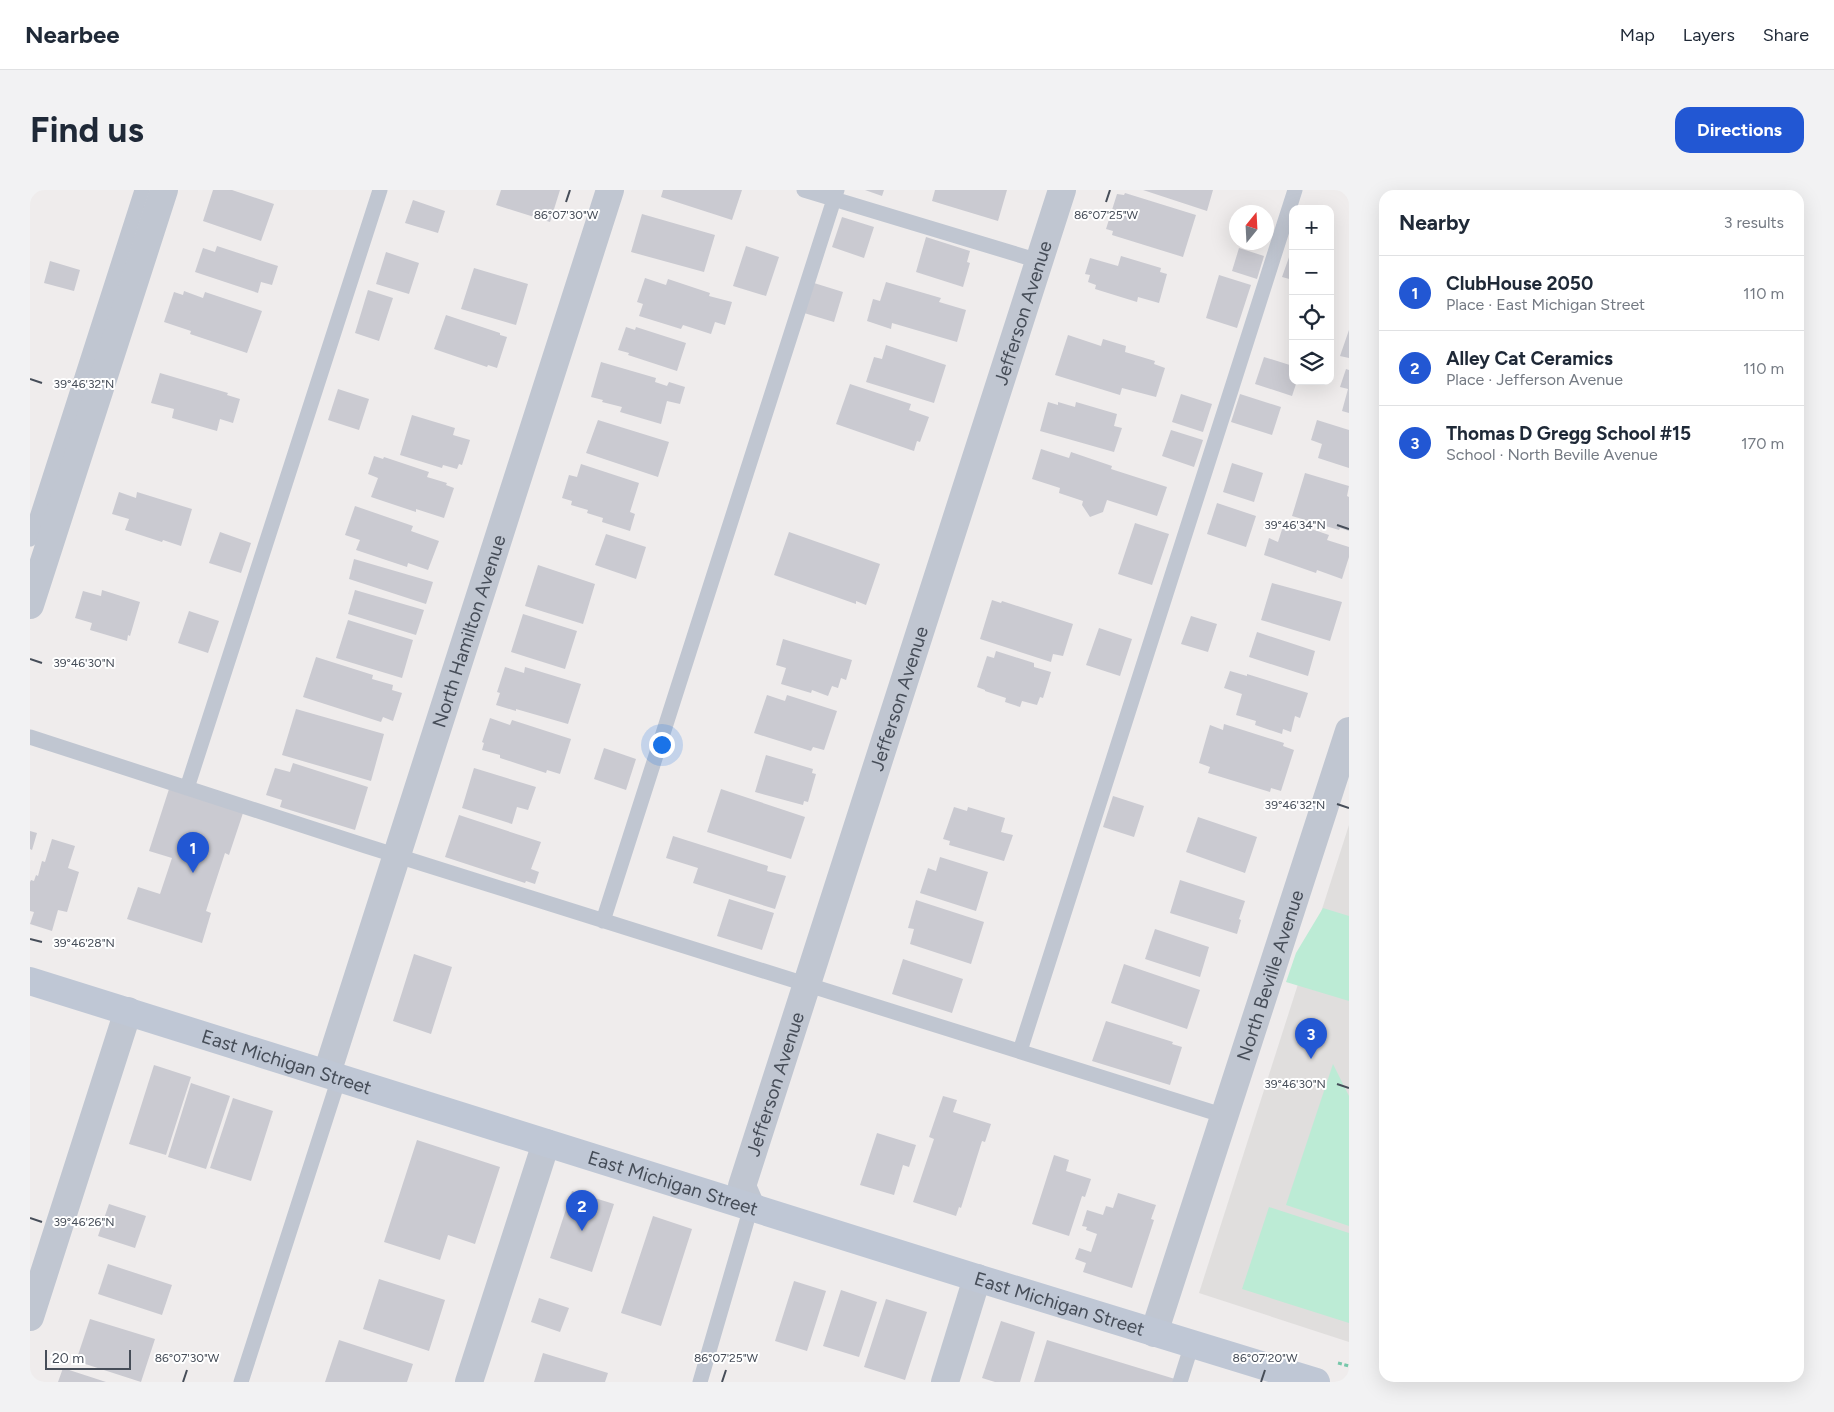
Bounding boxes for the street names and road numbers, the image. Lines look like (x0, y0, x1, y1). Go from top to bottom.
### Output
street label: Jefferson Avenue (989, 238, 1057, 388)
street label: North Hamilton Avenue (427, 532, 511, 731)
street label: Jefferson Avenue (865, 623, 933, 774)
street label: North Beville Avenue (1232, 887, 1309, 1064)
street label: Jefferson Avenue (741, 1009, 809, 1159)
street label: East Michigan Street (199, 1025, 374, 1099)
street label: East Michigan Street (585, 1146, 761, 1221)
street label: East Michigan Street (972, 1267, 1148, 1341)

